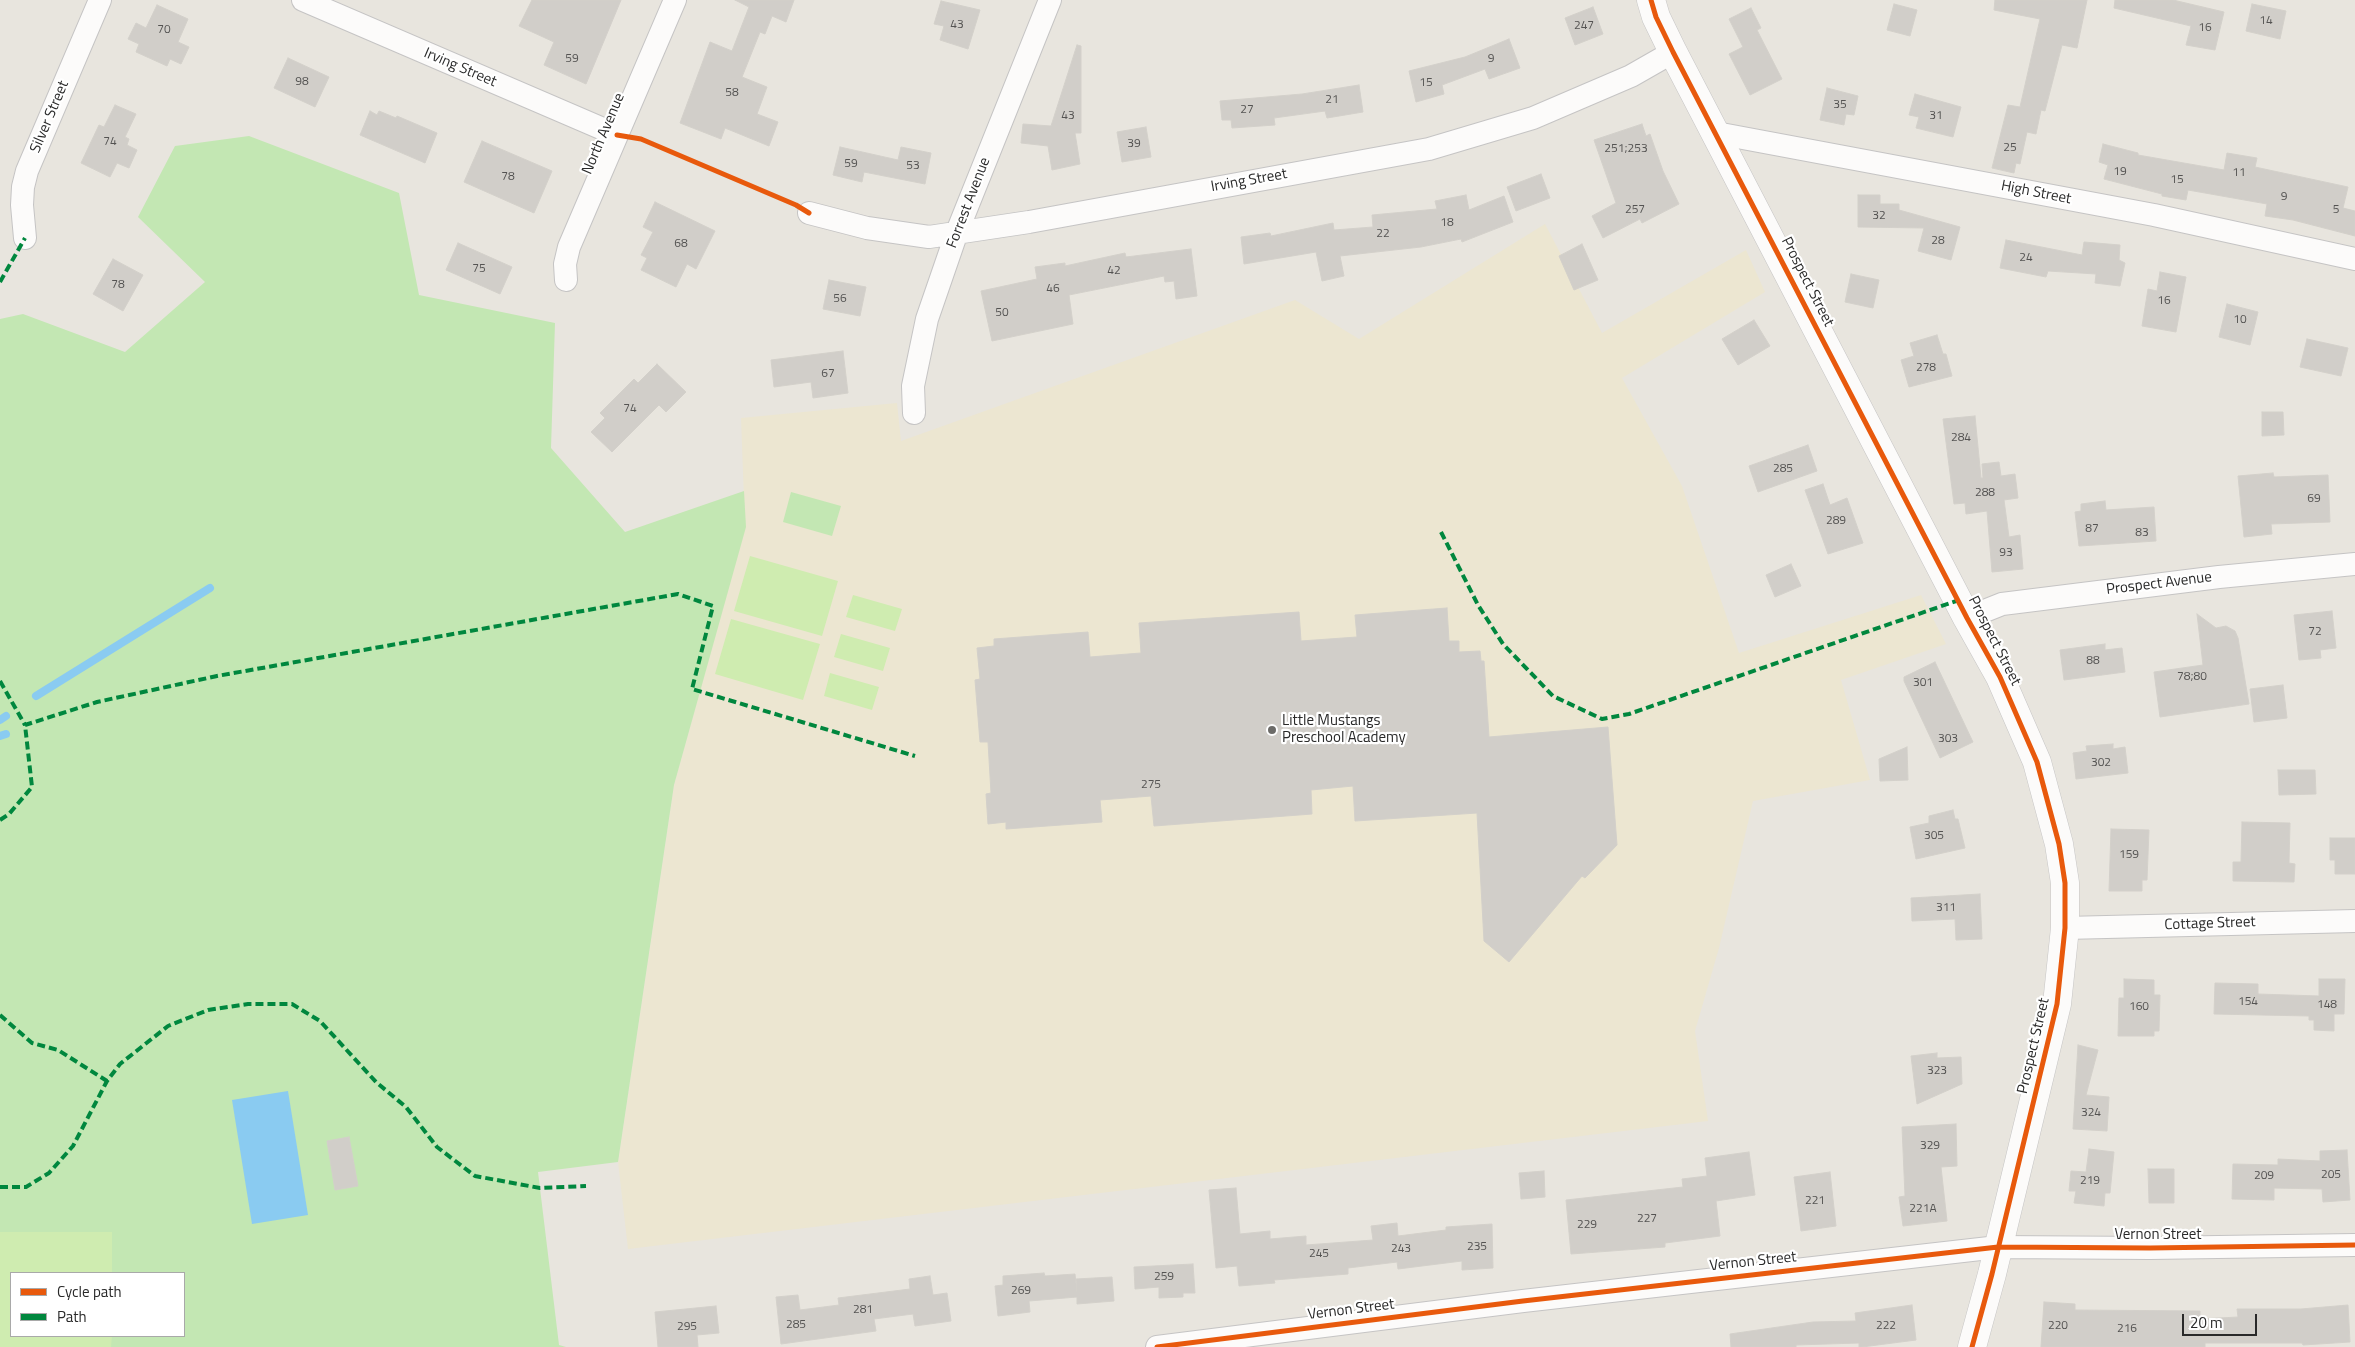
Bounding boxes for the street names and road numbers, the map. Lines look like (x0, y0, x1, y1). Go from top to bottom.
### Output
street label: Irving Street (421, 45, 499, 91)
street label: Silver Street (27, 78, 73, 156)
street label: North Avenue (579, 91, 629, 177)
street label: Forrest Avenue (943, 155, 995, 251)
street label: Irving Street (1209, 165, 1289, 197)
street label: High Street (1999, 177, 2073, 209)
street label: Prospect Street (1777, 234, 1837, 330)
street label: Prospect Avenue (2105, 569, 2213, 599)
street label: Prospect Street (1964, 593, 2024, 689)
street label: Cottage Street (2164, 913, 2256, 935)
street label: Prospect Street (2014, 996, 2054, 1096)
street label: Vernon Street (2114, 1226, 2202, 1244)
street label: Vernon Street (1709, 1249, 1797, 1275)
street label: Vernon Street (1307, 1296, 1395, 1324)

